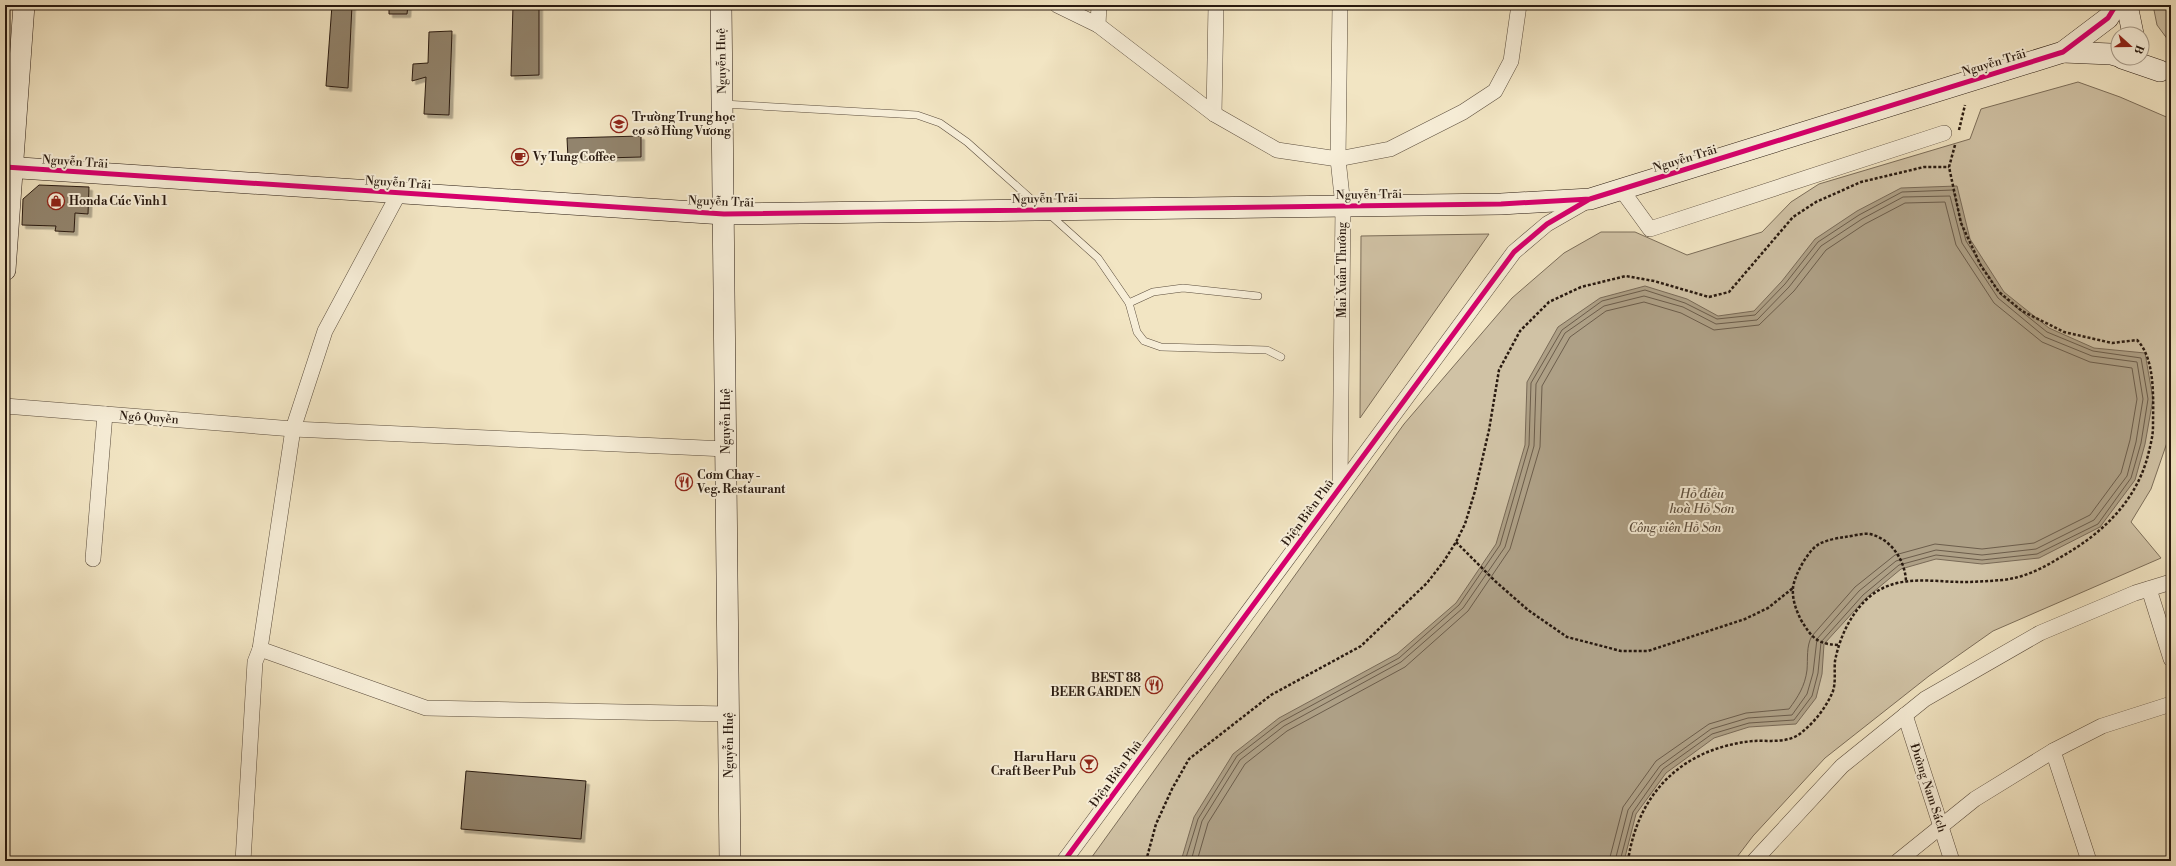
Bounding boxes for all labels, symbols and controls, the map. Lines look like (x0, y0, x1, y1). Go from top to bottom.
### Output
north arrow (2110, 26, 2150, 66)
street label: Nguyễn Huệ (714, 28, 730, 94)
text: B (2130, 43, 2146, 56)
street label: Nguyễn Trãi (1960, 46, 2028, 80)
place label: Trường Trung học cơ sở Hùng Vương (632, 110, 736, 139)
school or university icon: Trường Trung học cơ sở Hùng Vương (609, 114, 629, 134)
street label: Nguyễn Trãi (1651, 142, 1719, 176)
cafe icon: Vy Tung Coffee (510, 147, 530, 167)
place label: Vy Tung Coffee (532, 150, 616, 165)
street label: Nguyễn Trãi (41, 152, 109, 172)
street label: Nguyễn Trãi (364, 173, 432, 193)
street label: Nguyễn Trãi (1336, 187, 1402, 203)
shop icon: Honda Cúc Vinh 1 (46, 191, 66, 211)
street label: Nguyễn Trãi (1012, 191, 1078, 207)
street label: Nguyễn Trãi (688, 193, 754, 211)
place label: Honda Cúc Vinh 1 (69, 194, 167, 209)
street label: Mai Xuân Thưởng (1335, 221, 1350, 318)
street label: Nguyễn Huệ (719, 388, 734, 454)
street label: Ngô Quyền (119, 408, 179, 428)
place label: Cơm Chay - Veg. Restaurant (696, 468, 786, 497)
restaurant icon: Cơm Chay - Veg. Restaurant (674, 472, 694, 492)
street label: Điện Biên Phủ (1279, 476, 1337, 549)
water label: Hồ điều hoà Hồ Sơn (1669, 486, 1735, 517)
park label: Công viên Hồ Sơn (1629, 521, 1722, 536)
place label: BEST 88 BEER GARDEN (1051, 671, 1141, 700)
restaurant icon: BEST 88 BEER GARDEN (1144, 675, 1164, 695)
street label: Nguyễn Huệ (722, 712, 737, 778)
street label: Điện Biên Phủ (1087, 737, 1145, 810)
street label: Đường Nam Sách (1907, 742, 1949, 834)
place label: Haru Haru Craft Beer Pub (991, 750, 1077, 779)
bar icon: Haru Haru Craft Beer Pub (1079, 754, 1099, 774)

